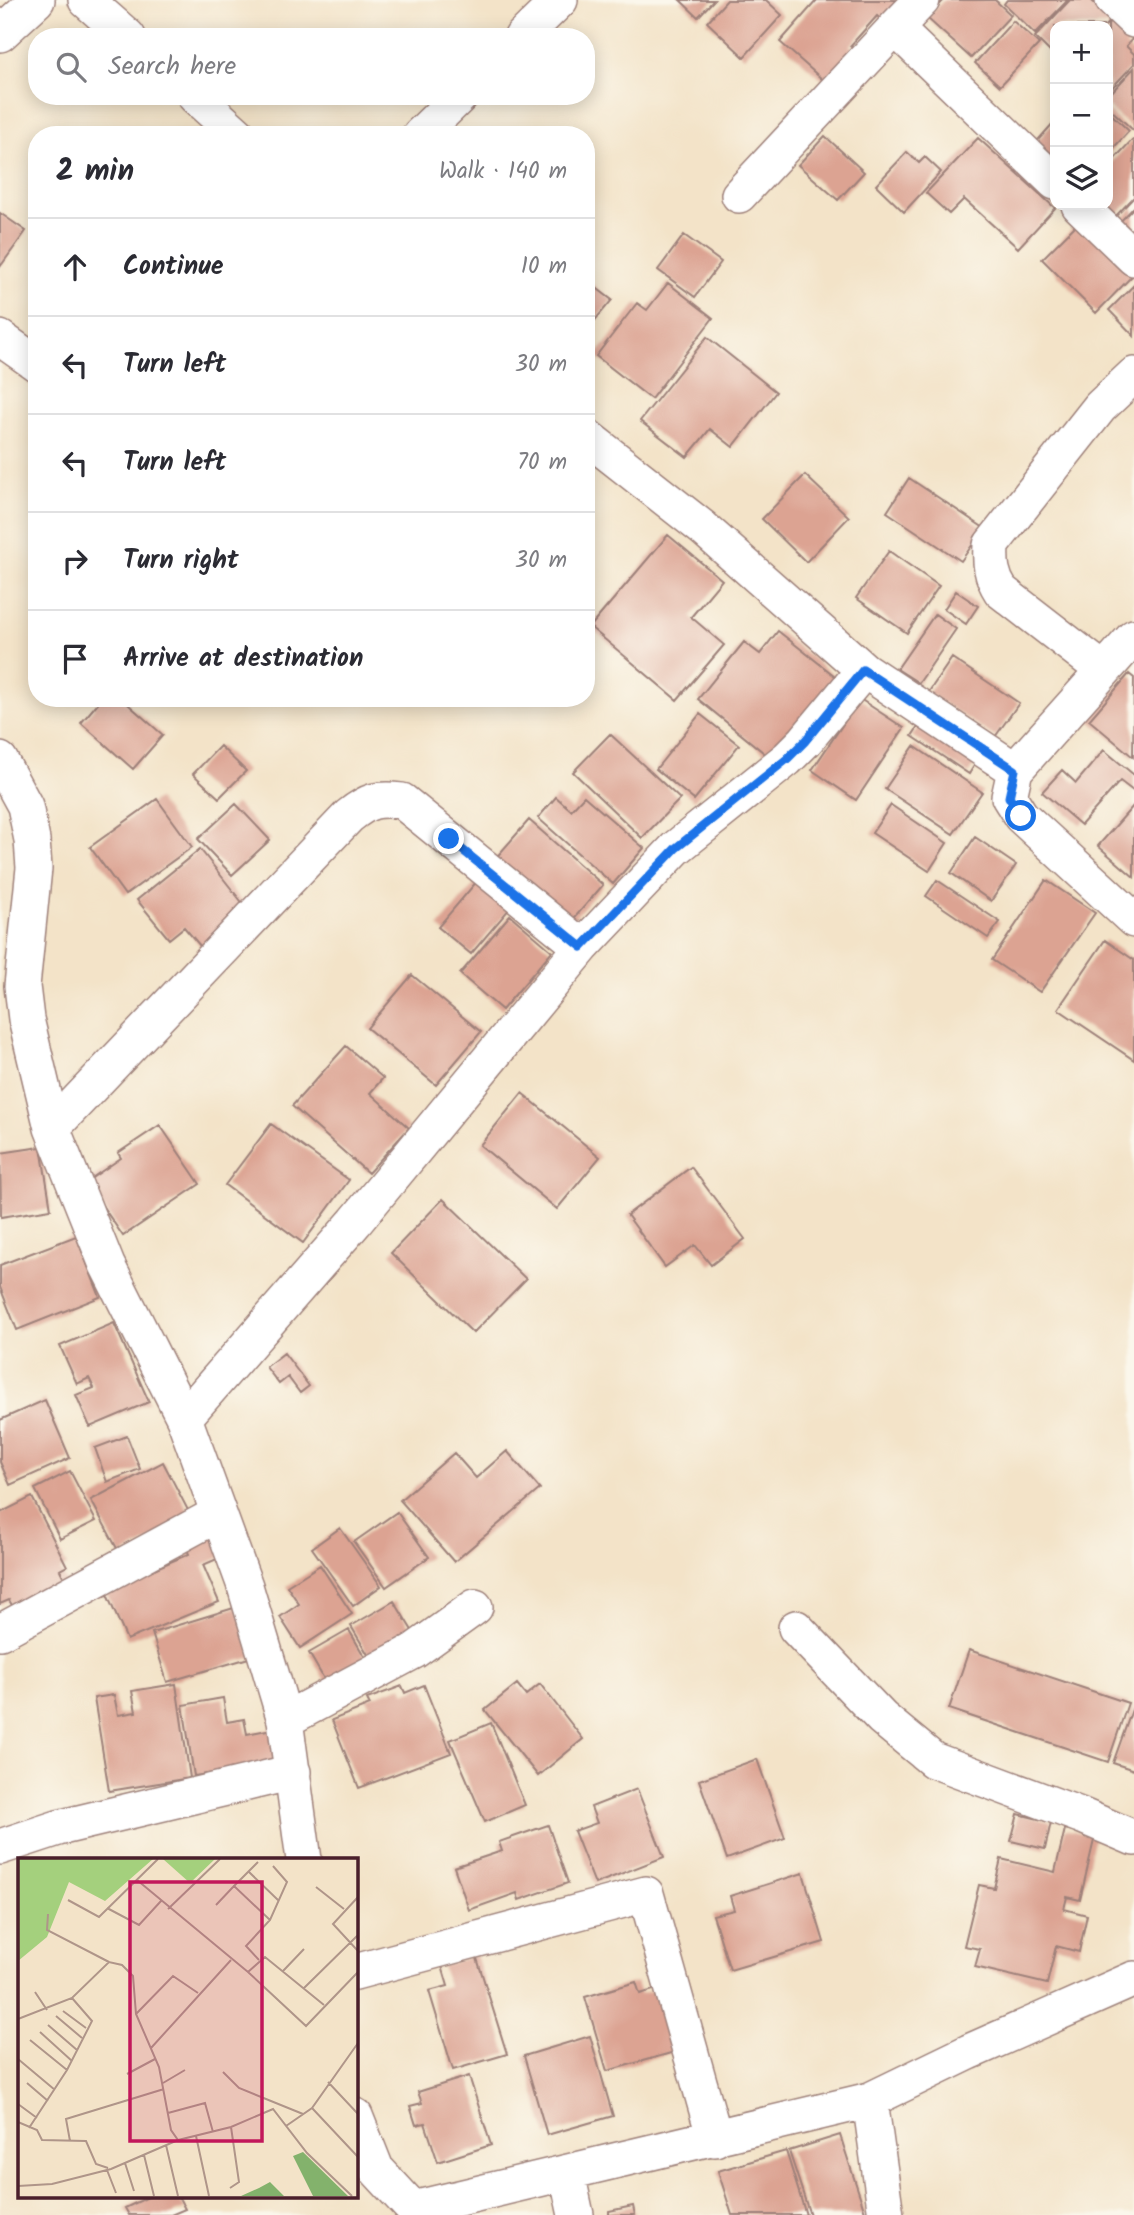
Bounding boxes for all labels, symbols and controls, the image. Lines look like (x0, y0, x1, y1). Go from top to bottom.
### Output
map controls (1050, 21, 1113, 210)
button: + (1050, 21, 1113, 84)
search box (28, 28, 595, 105)
text: Search here (108, 46, 236, 88)
icon: search (52, 48, 90, 86)
button: − (1050, 84, 1113, 147)
button: layers (1050, 147, 1113, 210)
text: 2 min (56, 148, 134, 196)
text: Walk · 140 m (439, 154, 567, 190)
text: Continue (123, 246, 224, 288)
icon: ahead (56, 248, 94, 286)
text: 10 m (521, 249, 567, 285)
text: Turn left (123, 344, 226, 386)
icon: left (56, 346, 94, 384)
text: 30 m (515, 347, 567, 383)
text: Turn left (123, 442, 226, 484)
icon: left (56, 444, 94, 482)
text: 70 m (517, 445, 567, 481)
text: Turn right (123, 540, 239, 582)
icon: right (56, 542, 94, 580)
text: 30 m (515, 543, 567, 579)
text: Arrive at destination (123, 638, 363, 680)
icon: arrive (56, 640, 94, 678)
route start (1005, 800, 1036, 831)
route end (433, 823, 464, 854)
inset map (18, 1858, 357, 2198)

